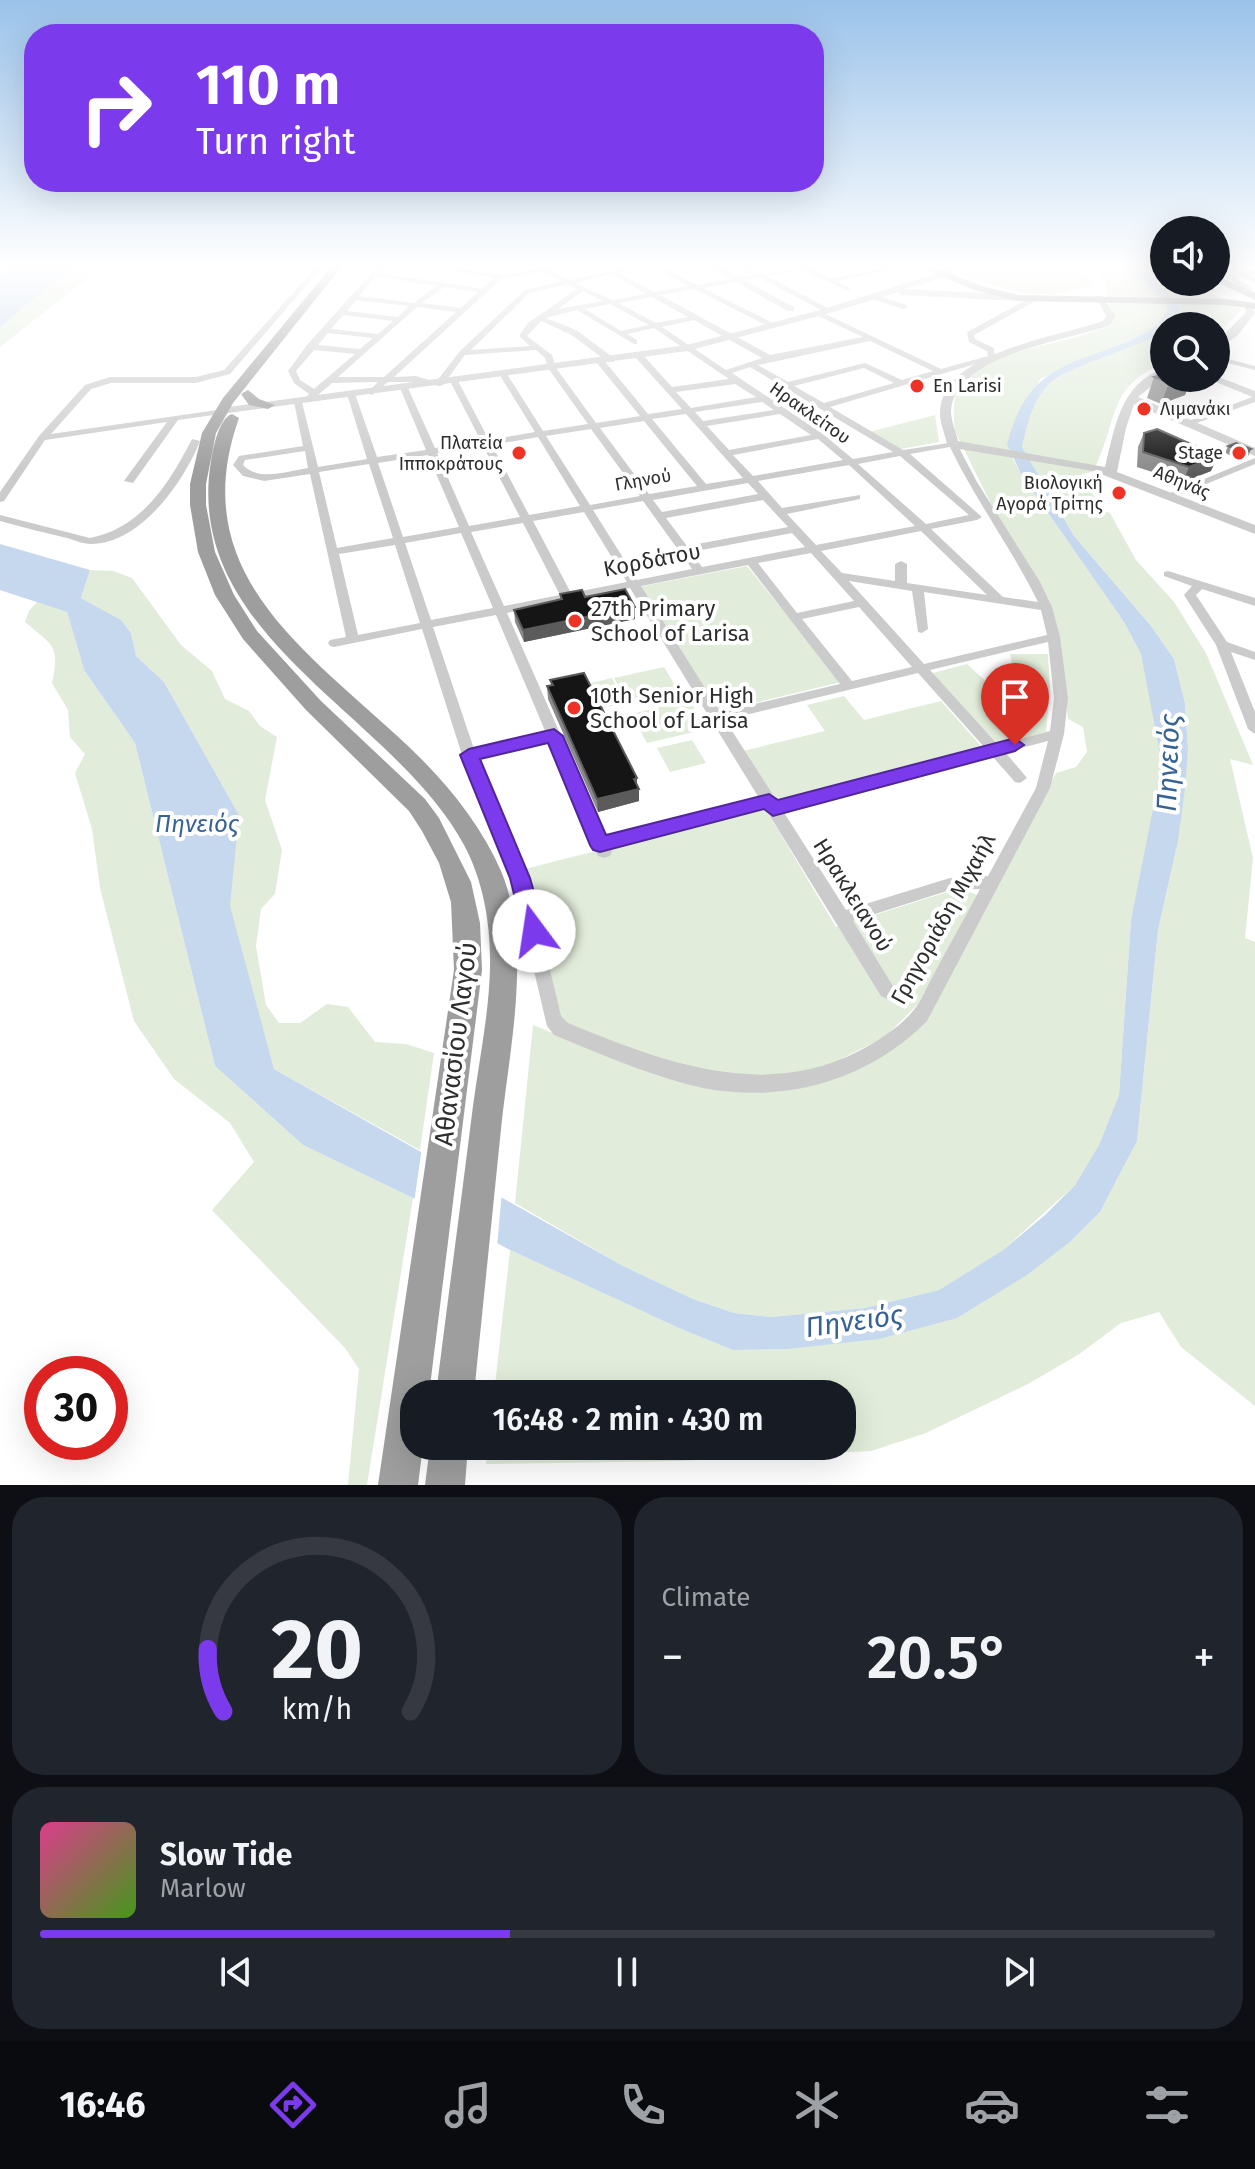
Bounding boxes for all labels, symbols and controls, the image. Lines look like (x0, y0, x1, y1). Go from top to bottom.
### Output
text: 110 m (196, 52, 340, 119)
icon: right (64, 56, 168, 160)
text: Turn right (196, 120, 356, 164)
map controls (1150, 216, 1230, 392)
button: sound (1150, 216, 1230, 296)
button: search (1150, 312, 1230, 392)
place label: En Larisi (933, 375, 1002, 397)
street label: Ηρακλείτου (765, 377, 855, 449)
marker: En Larisi (908, 377, 926, 395)
place label: Λιμανάκι (1160, 398, 1231, 420)
marker: Λιμανάκι (1135, 400, 1153, 418)
place label: Πλατεία Ιπποκράτους (399, 432, 504, 475)
place label: Stage (1178, 442, 1223, 464)
marker: Πλατεία Ιπποκράτους (510, 444, 528, 462)
marker: Stage (1230, 444, 1248, 462)
street label: Αθηνάς (1151, 461, 1214, 503)
street label: Γληνού (613, 464, 673, 496)
place label: Βιολογική Αγορά Τρίτης (996, 472, 1104, 515)
marker: Βιολογική Αγορά Τρίτης (1110, 484, 1128, 502)
street label: Κορδάτου (601, 537, 703, 583)
place label: 27th Primary School of Larisa (591, 595, 750, 647)
marker: 27th Primary School of Larisa (566, 612, 584, 630)
pin (981, 663, 1049, 745)
icon: arrive (993, 675, 1037, 719)
place label: 10th Senior High School of Larisa (590, 682, 754, 734)
marker: 10th Senior High School of Larisa (565, 699, 583, 717)
water label: Πηνειός (1150, 712, 1186, 813)
water label: Πηνειός (155, 810, 240, 838)
street label: Γρηγοριάδη Μιχαήλ (885, 828, 1002, 1009)
street label: Ηρακλειανού (808, 833, 898, 957)
position arrow (492, 889, 576, 973)
street label: Αθανασίου Λαγού (428, 940, 484, 1148)
water label: Πηνειός (803, 1298, 906, 1344)
speed limit sign: 30 (24, 1356, 128, 1460)
text: 16:48 · 2 min · 430 m (493, 1402, 763, 1438)
text: Climate (662, 1582, 750, 1613)
text: 20 (271, 1600, 363, 1700)
text: 20.5° (867, 1622, 1010, 1694)
text: − (662, 1631, 684, 1684)
text: + (1193, 1631, 1215, 1684)
text: km/h (281, 1692, 352, 1727)
text: Slow Tide (160, 1837, 292, 1873)
text: Marlow (160, 1873, 246, 1904)
icon: previous (214, 1950, 258, 1994)
icon: pause (605, 1950, 649, 1994)
icon: next (997, 1950, 1041, 1994)
icon: directions (265, 2077, 321, 2133)
icon: music (440, 2077, 496, 2133)
icon: phone (615, 2077, 671, 2133)
icon: climate (789, 2077, 845, 2133)
icon: car (964, 2077, 1020, 2133)
icon: filters (1139, 2077, 1195, 2133)
text: 16:46 (59, 2083, 146, 2127)

